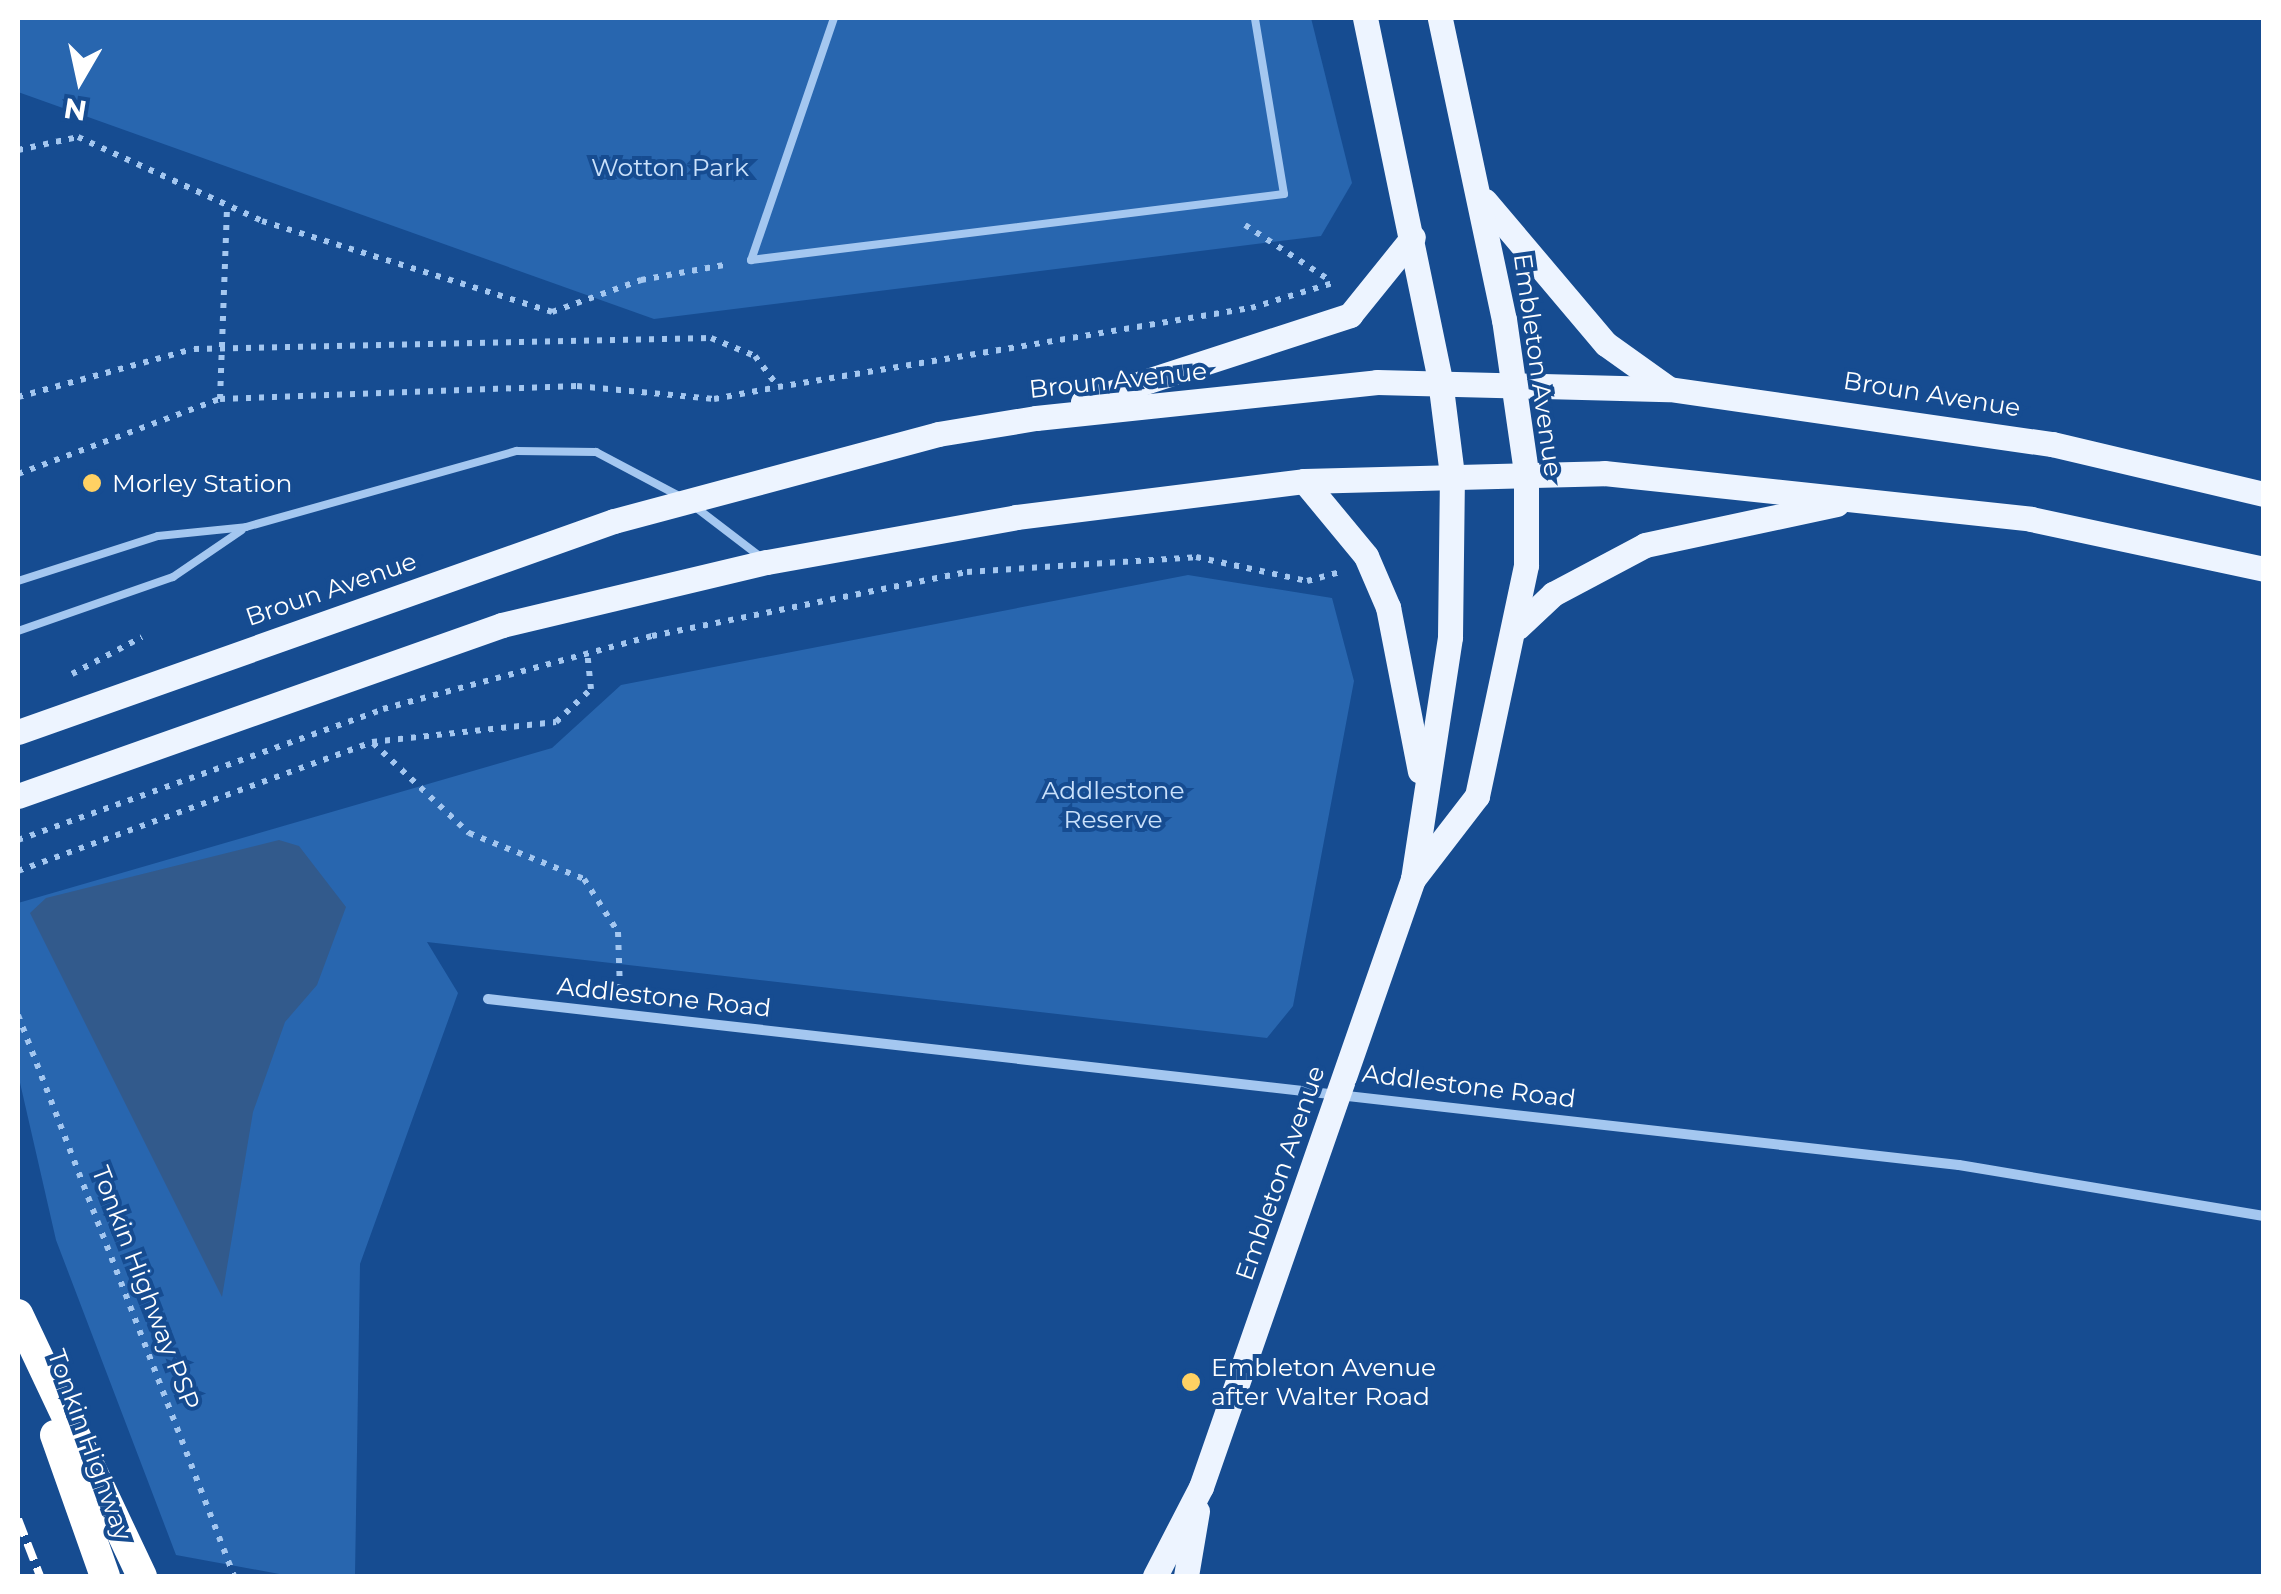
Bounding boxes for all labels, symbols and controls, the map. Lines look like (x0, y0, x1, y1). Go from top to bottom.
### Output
north arrow (30, 30, 130, 130)
text: N (61, 91, 89, 128)
park label: Wotton Park (591, 152, 749, 182)
street label: Embleton Avenue (1507, 251, 1569, 479)
street label: Broun Avenue (1028, 356, 1208, 404)
street label: Broun Avenue (1841, 365, 2023, 423)
place label: Morley Station (112, 468, 292, 498)
marker: Morley Station (81, 472, 103, 494)
street label: Broun Avenue (242, 546, 420, 632)
park label: Addlestone Reserve (1041, 776, 1185, 835)
street label: Addlestone Road (556, 971, 772, 1023)
street label: Addlestone Road (1360, 1058, 1578, 1114)
street label: Embleton Avenue (1229, 1062, 1331, 1284)
street label: Tonkin Highway PSP (86, 1162, 206, 1414)
street label: Tonkin Highway (42, 1346, 138, 1544)
place label: Embleton Avenue after Walter Road (1211, 1353, 1436, 1412)
marker: Embleton Avenue after Walter Road (1180, 1371, 1202, 1393)

